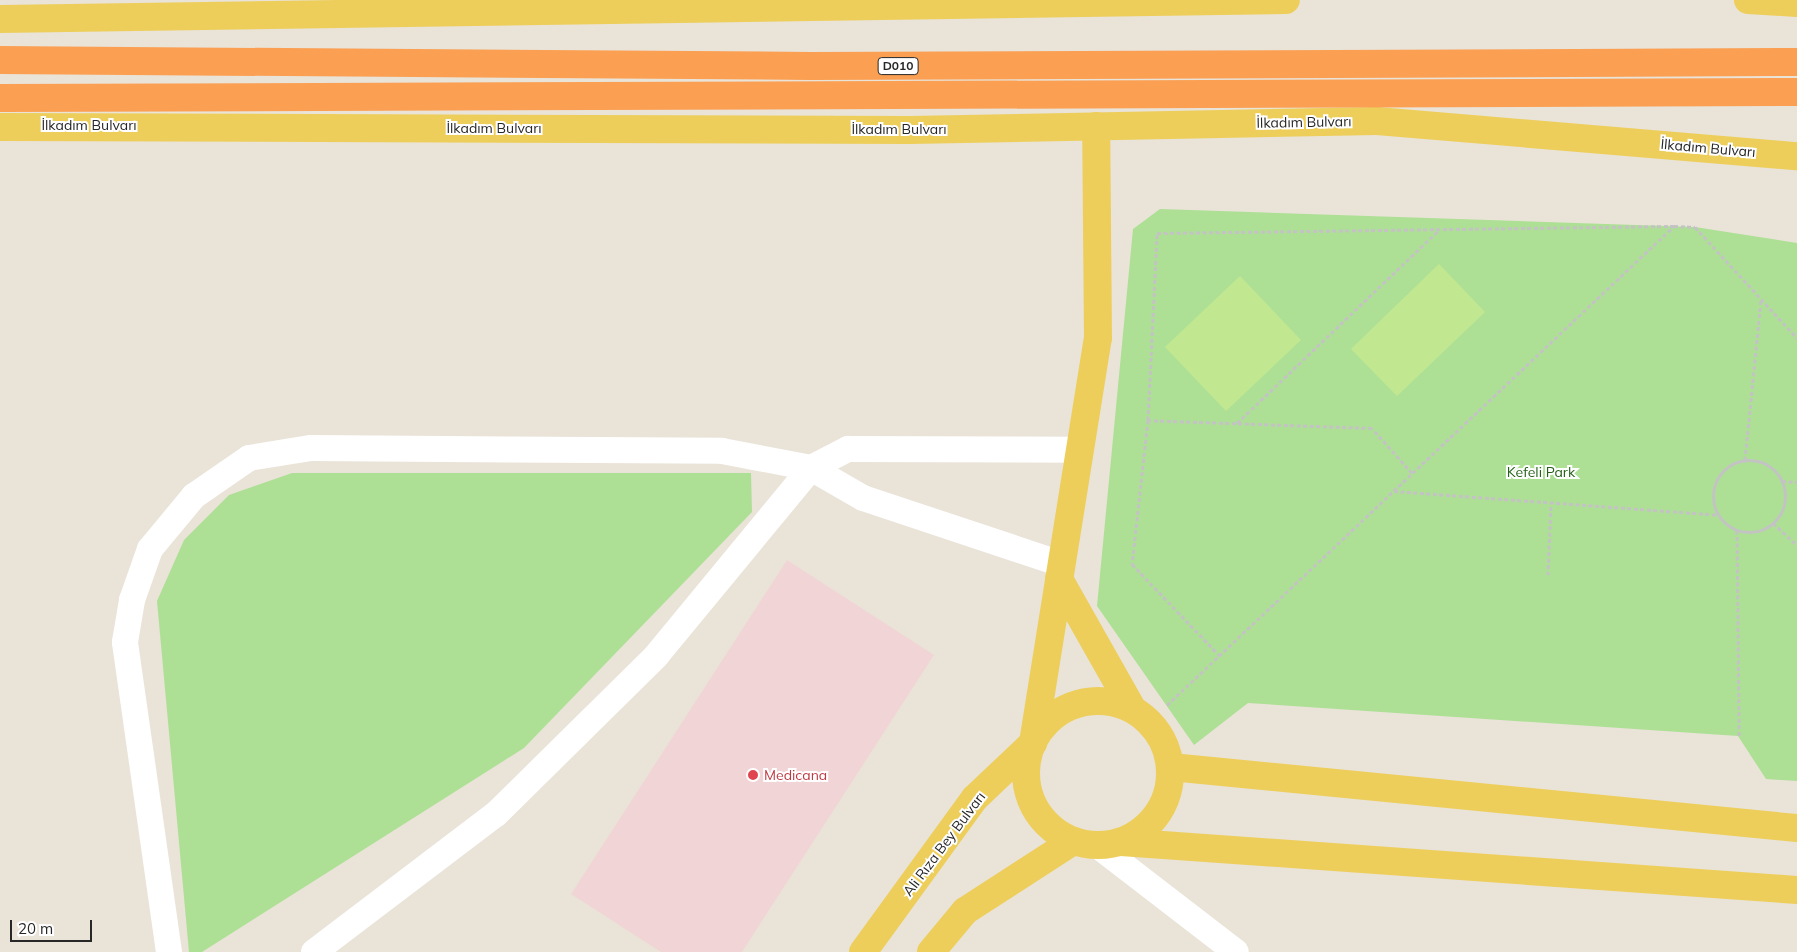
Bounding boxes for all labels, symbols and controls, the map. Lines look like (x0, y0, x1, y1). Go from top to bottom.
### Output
road number: D010 (877, 56, 919, 76)
street label: İlkadım Bulvarı (1256, 113, 1352, 131)
street label: İlkadım Bulvarı (41, 117, 137, 133)
street label: İlkadım Bulvarı (446, 120, 542, 136)
street label: İlkadım Bulvarı (851, 121, 947, 137)
street label: İlkadım Bulvarı (1660, 135, 1756, 161)
park label: Kefeli Park (1507, 464, 1575, 480)
place label: Medicana (764, 767, 827, 783)
marker: Medicana (746, 768, 760, 782)
street label: Ali Rıza Bey Bulvarı (899, 789, 989, 899)
scale bar (12, 910, 95, 942)
text: 20 m (18, 919, 53, 938)

